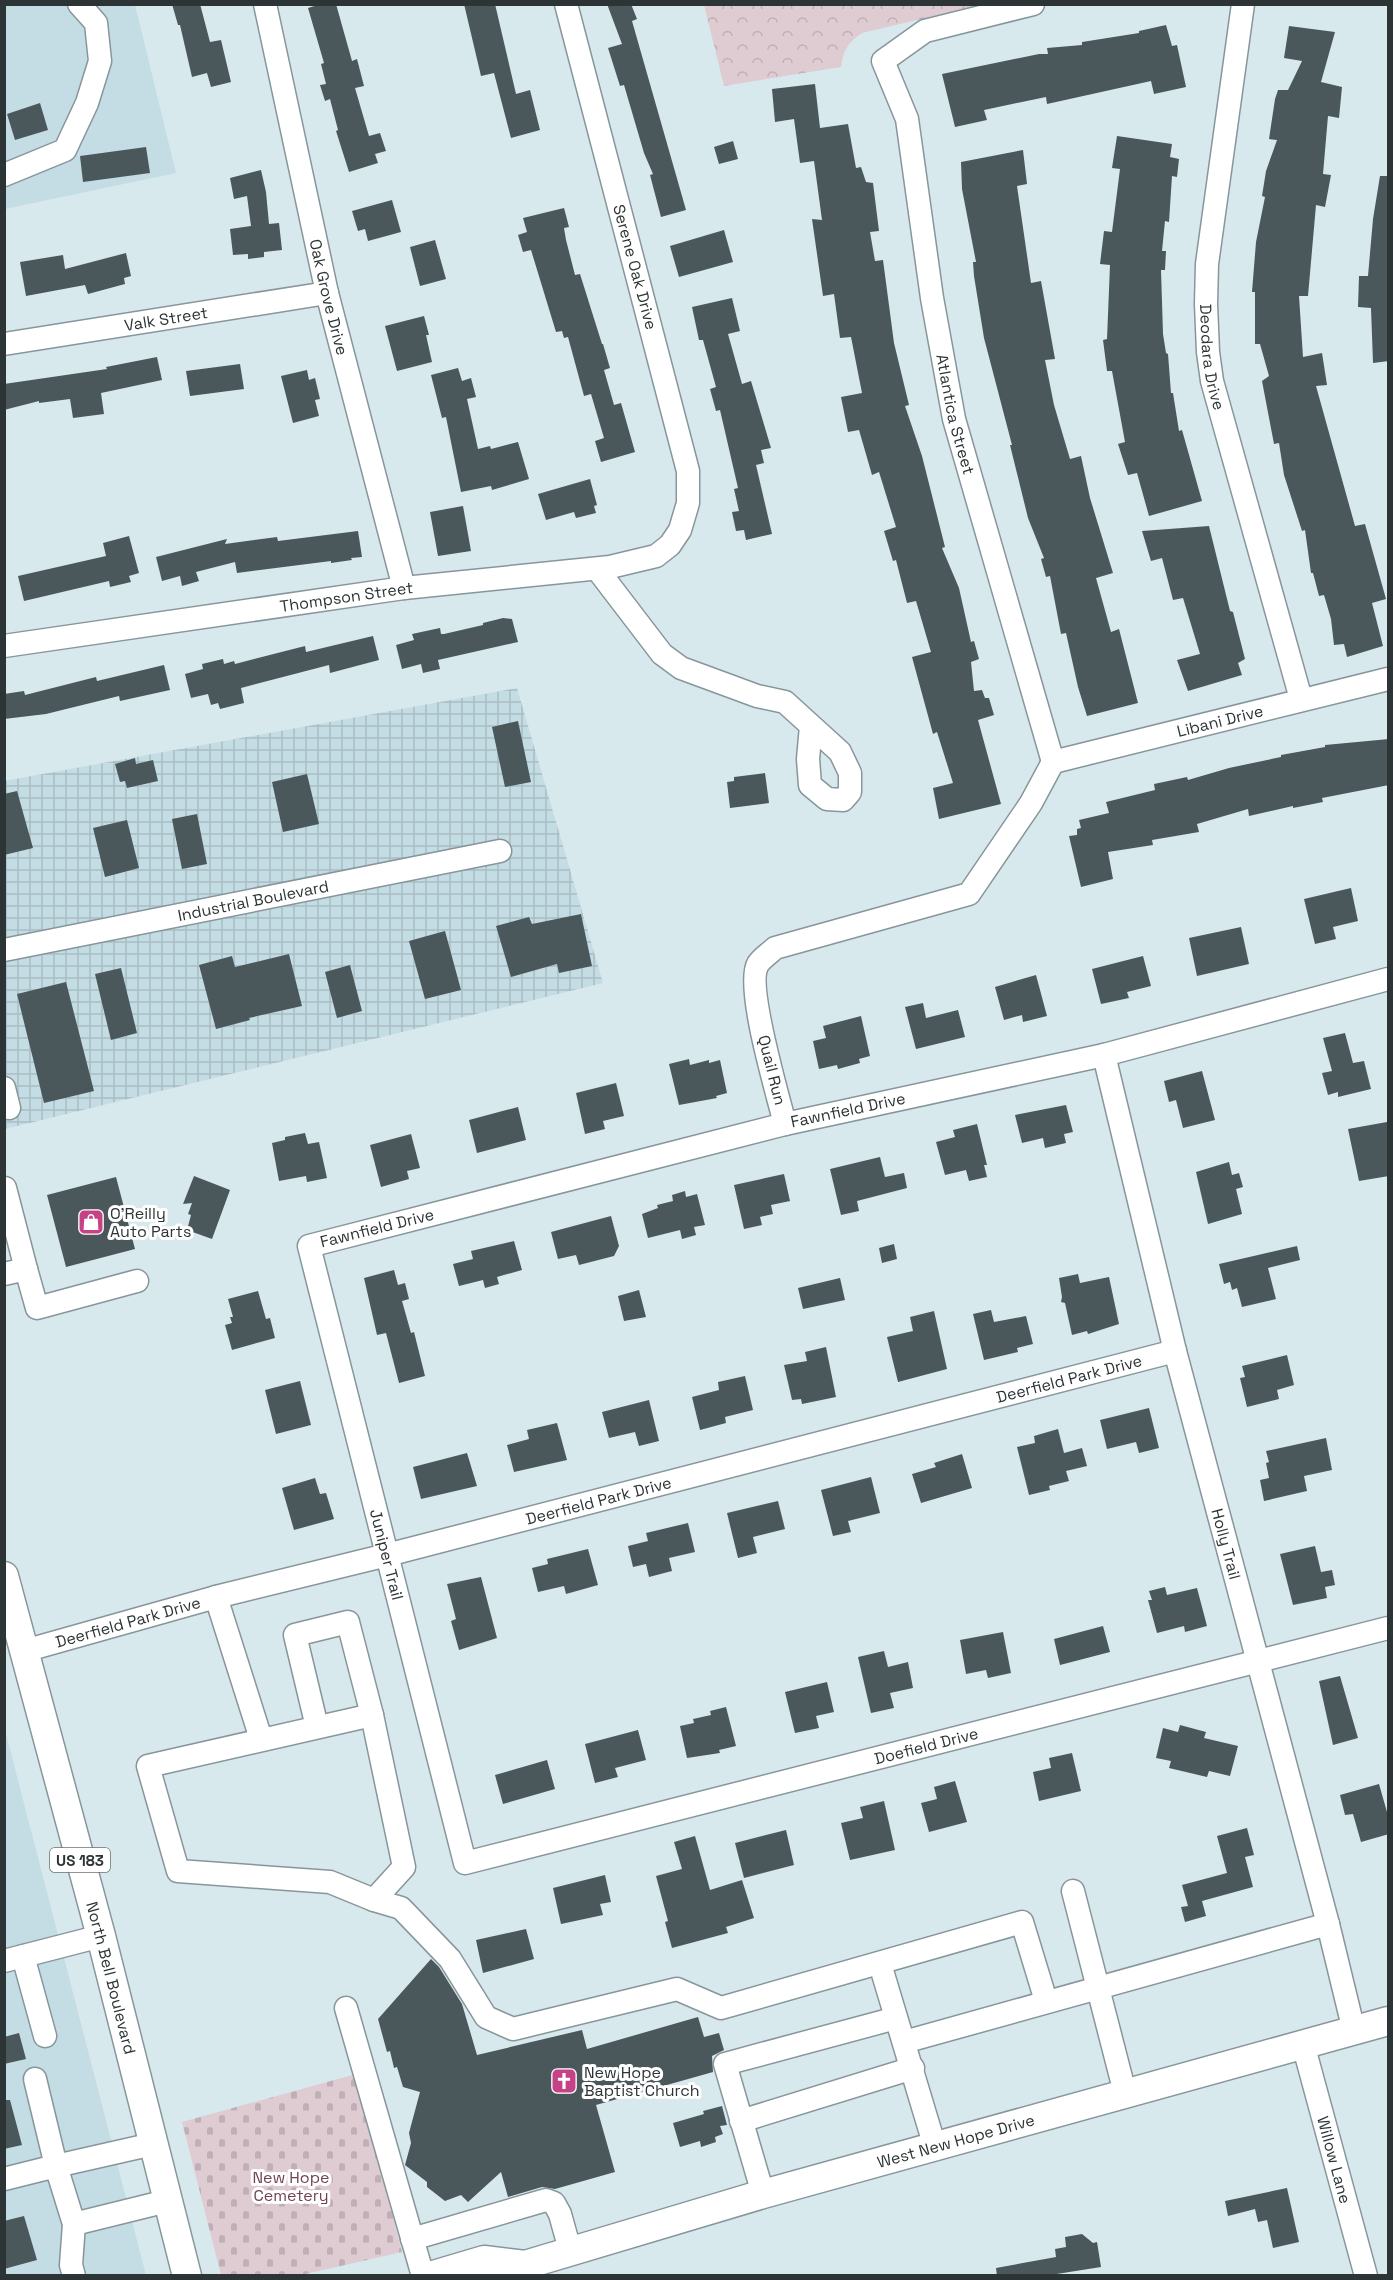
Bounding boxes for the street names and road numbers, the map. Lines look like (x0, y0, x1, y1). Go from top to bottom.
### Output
street label: Serene Oak Drive (608, 202, 662, 332)
street label: Oak Grove Drive (305, 237, 353, 357)
street label: Valk Street (123, 301, 209, 335)
street label: Deodara Drive (1196, 304, 1230, 412)
street label: Atlantica Street (932, 352, 980, 477)
street label: Thompson Street (278, 577, 414, 616)
street label: Libani Drive (1175, 700, 1265, 741)
street label: Industrial Boulevard (176, 875, 330, 926)
street label: Quail Run (753, 1033, 791, 1107)
street label: Fawnfield Drive (789, 1088, 907, 1132)
street label: Fawnfield Drive (318, 1204, 436, 1252)
street label: Deerfield Park Drive (994, 1349, 1144, 1407)
street label: Deerfield Park Drive (523, 1471, 674, 1529)
street label: Holly Trail (1207, 1506, 1246, 1582)
street label: Juniper Trail (365, 1507, 409, 1602)
street label: Deerfield Park Drive (53, 1591, 203, 1652)
street label: Doefield Drive (872, 1722, 980, 1769)
road number: US 183 (50, 1848, 110, 1872)
street label: North Bell Boulevard (82, 1899, 141, 2056)
street label: West New Hope Drive (875, 2109, 1037, 2172)
street label: Willow Lane (1313, 2114, 1356, 2206)

